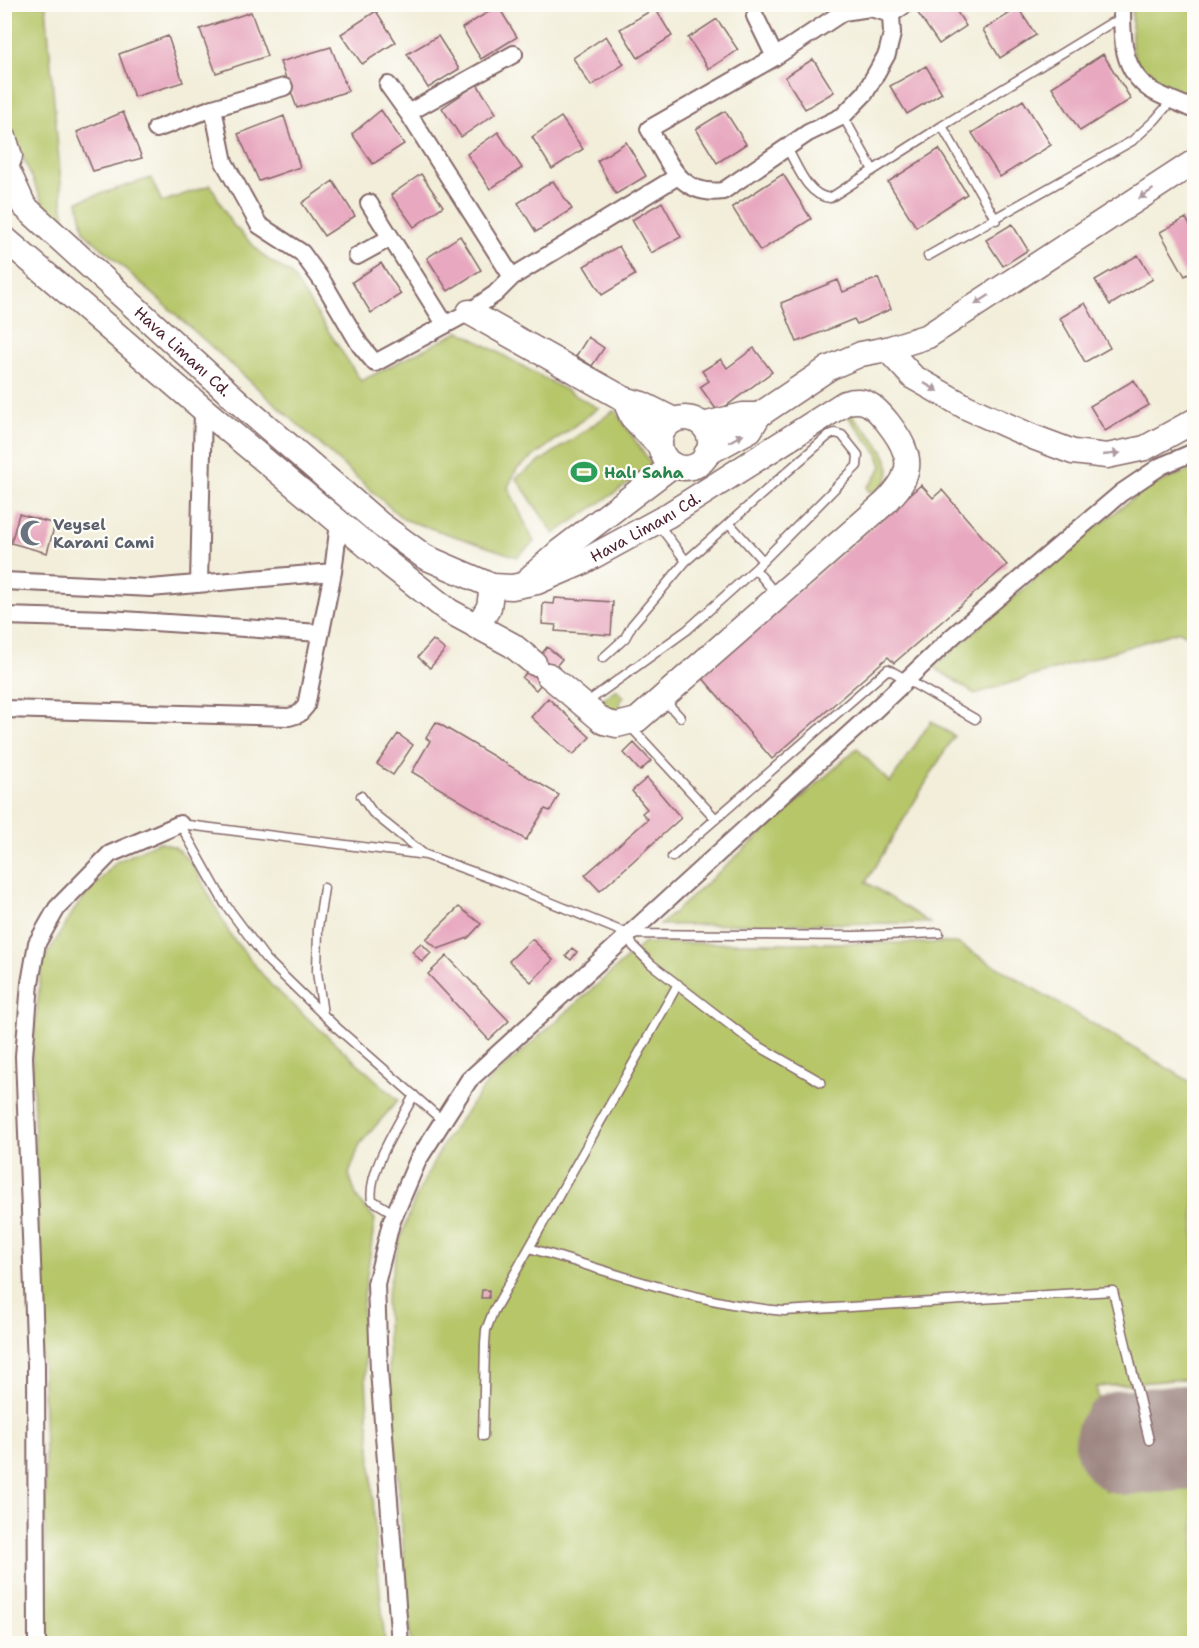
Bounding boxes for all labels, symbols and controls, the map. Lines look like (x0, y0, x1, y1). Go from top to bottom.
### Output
one-way arrow (1138, 189, 1154, 200)
one-way arrow (974, 295, 991, 306)
street label: Hava Limanı Cd. (130, 302, 236, 401)
one-way arrow (923, 382, 940, 392)
one-way arrow (728, 433, 745, 443)
one-way arrow (1102, 449, 1121, 459)
sports icon: Halı Saha (569, 457, 599, 487)
place label: Halı Saha (604, 462, 684, 483)
street label: Hava Limanı Cd. (586, 487, 704, 567)
place label: Veysel Karani Cami (53, 514, 154, 553)
mosque icon: Veysel Karani Cami (18, 518, 48, 548)

